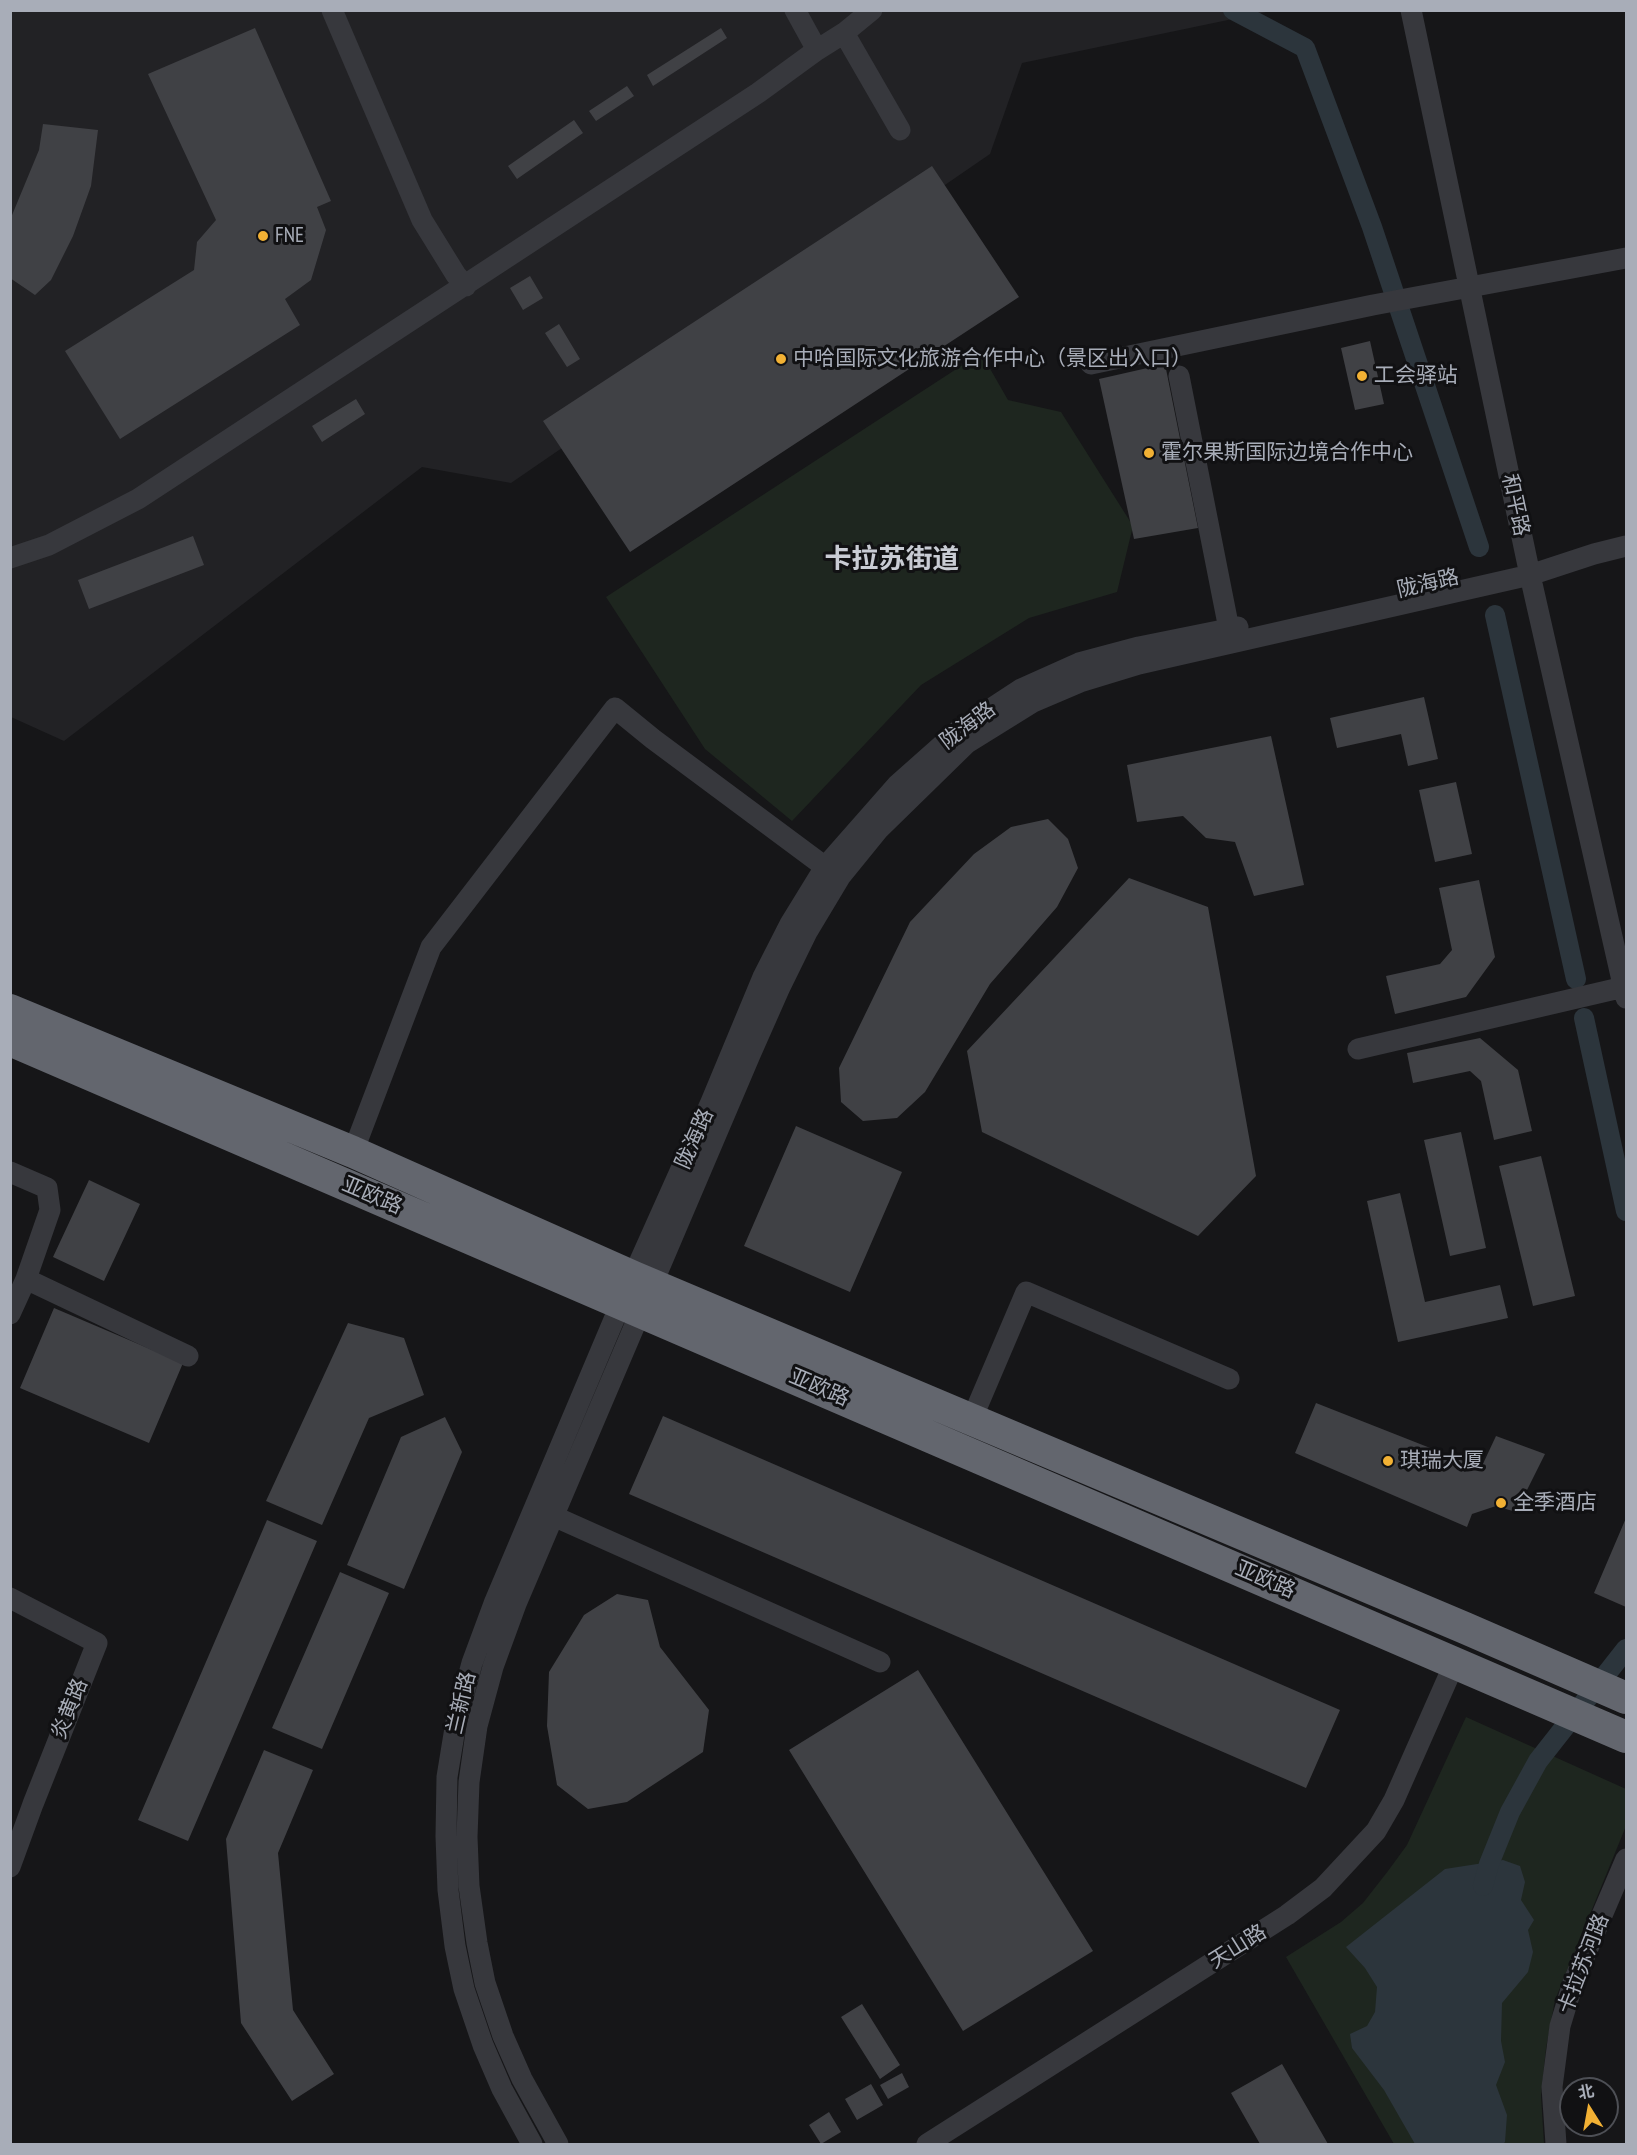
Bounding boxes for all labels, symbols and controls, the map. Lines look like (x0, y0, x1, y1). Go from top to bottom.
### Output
place label: FNE (275, 223, 304, 249)
marker: FNE (256, 229, 270, 243)
place label: 中哈国际文化旅游合作中心（景区出入口） (793, 346, 1192, 372)
marker: 中哈国际文化旅游合作中心（景区出入口） (774, 352, 788, 366)
place label: 工会驿站 (1374, 363, 1458, 389)
marker: 工会驿站 (1355, 369, 1369, 383)
place label: 霍尔果斯国际边境合作中心 (1161, 440, 1413, 466)
marker: 霍尔果斯国际边境合作中心 (1142, 446, 1156, 460)
street label: 和平路 (1496, 472, 1534, 538)
district label: 卡拉苏街道 (825, 544, 959, 576)
street label: 陇海路 (1394, 565, 1462, 603)
street label: 陇海路 (935, 697, 1001, 755)
street label: 陇海路 (671, 1105, 719, 1173)
street label: 亚欧路 (338, 1172, 406, 1220)
street label: 亚欧路 (785, 1364, 853, 1412)
place label: 琪瑞大厦 (1400, 1448, 1484, 1474)
marker: 琪瑞大厦 (1381, 1454, 1395, 1468)
place label: 全季酒店 (1513, 1490, 1597, 1516)
marker: 全季酒店 (1494, 1496, 1508, 1510)
street label: 亚欧路 (1231, 1556, 1299, 1604)
street label: 兰新路 (443, 1669, 481, 1737)
street label: 炎黄路 (47, 1675, 93, 1743)
street label: 卡拉苏河路 (1553, 1910, 1615, 2018)
street label: 天山路 (1205, 1920, 1271, 1974)
north arrow (1559, 2077, 1619, 2137)
text: 北 (1576, 2080, 1596, 2103)

